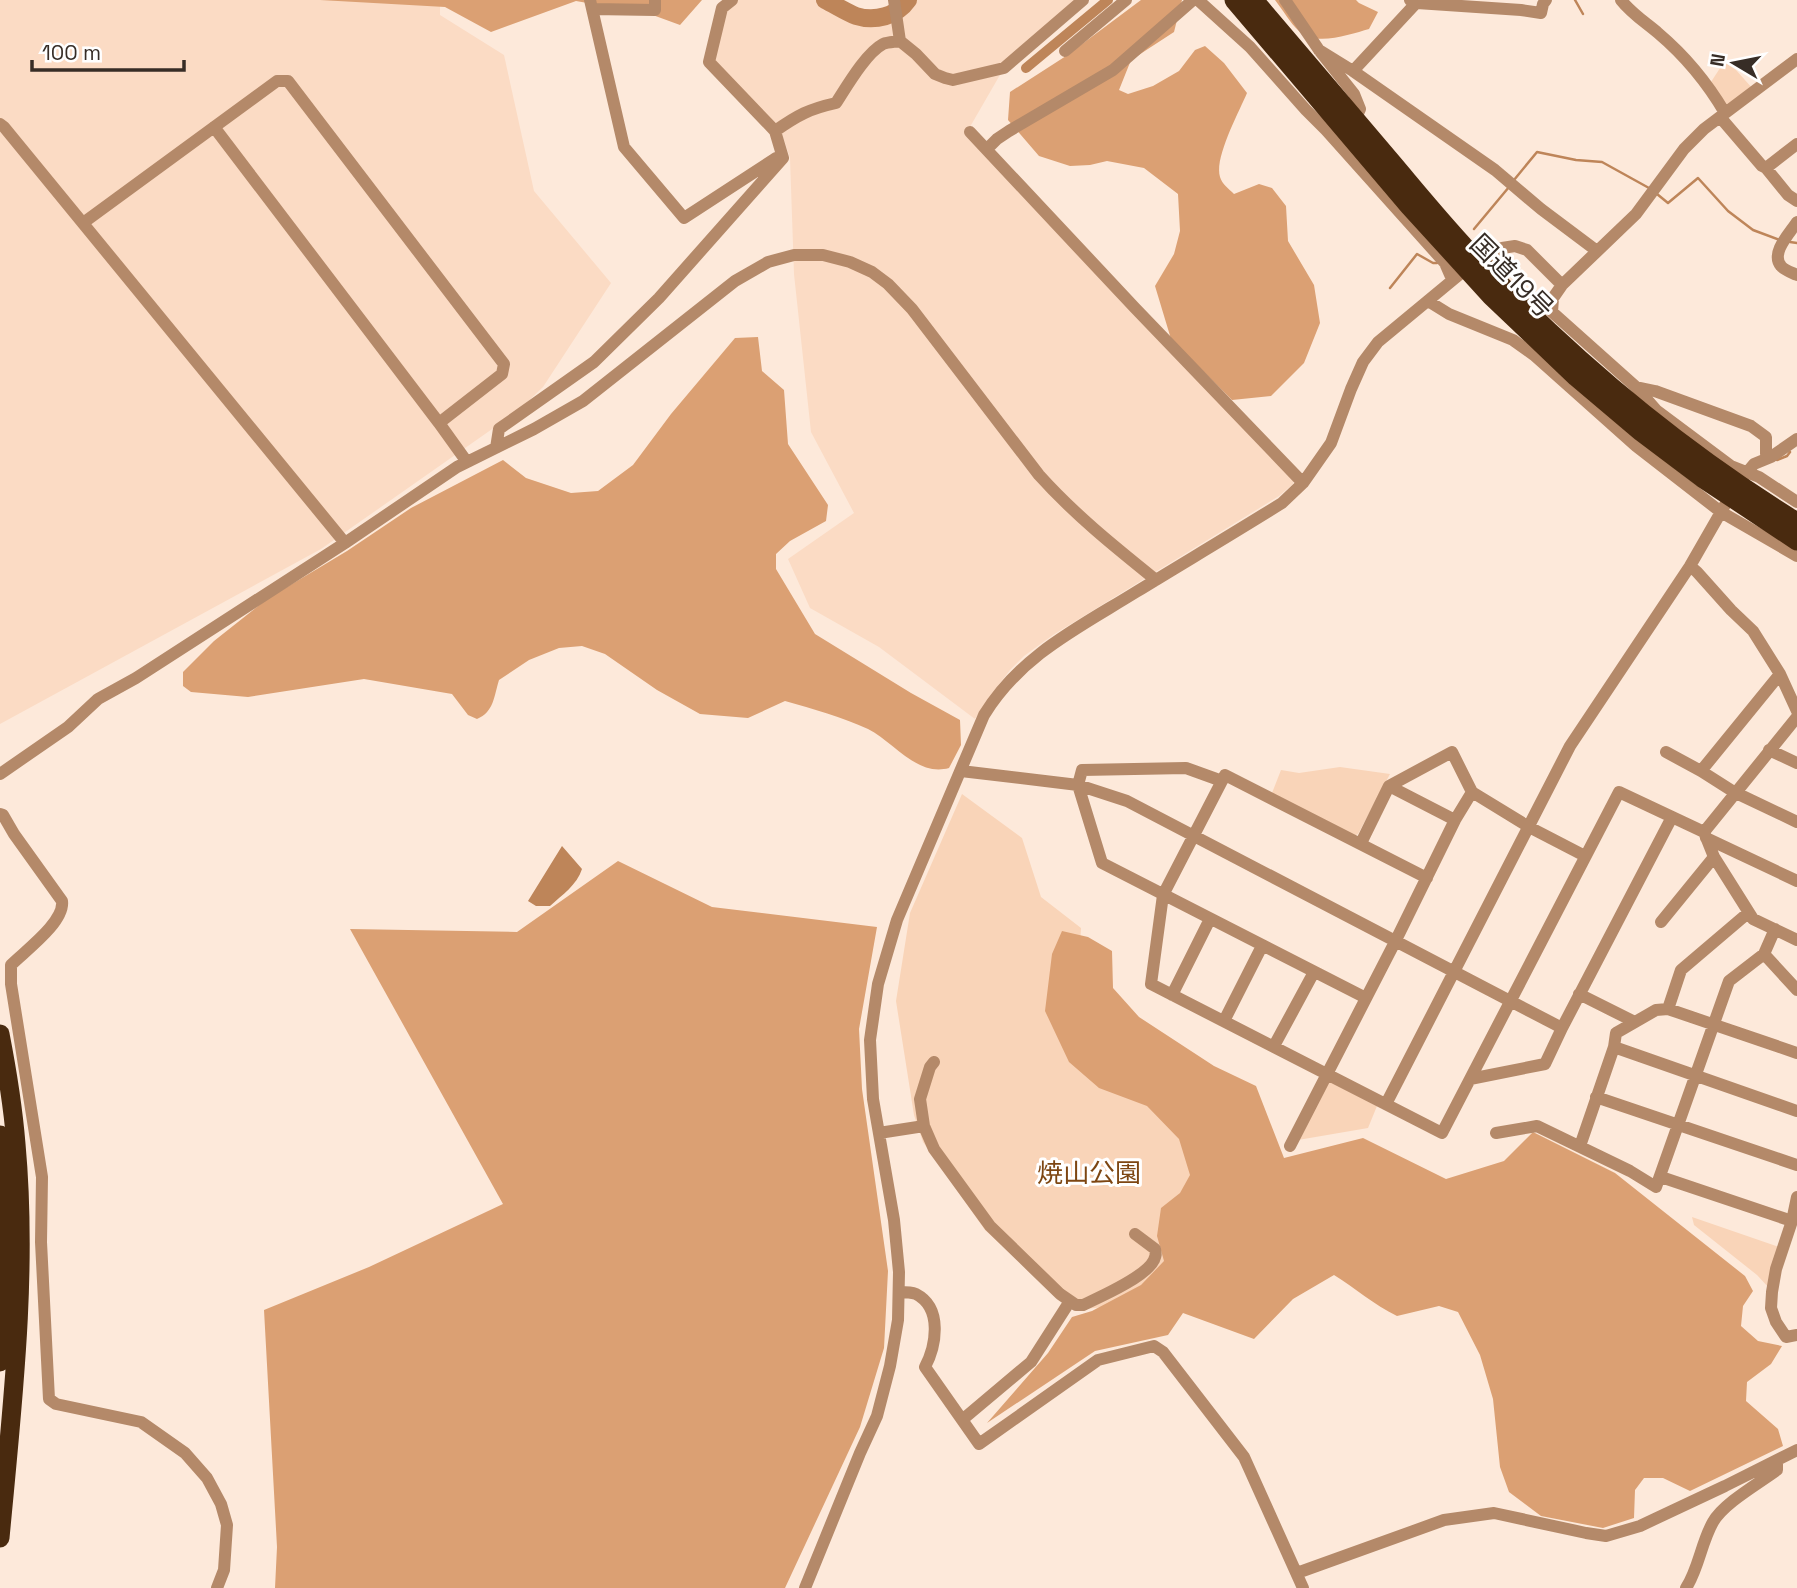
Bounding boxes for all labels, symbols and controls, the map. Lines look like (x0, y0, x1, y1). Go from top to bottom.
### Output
scale bar (32, 28, 184, 72)
north arrow (1699, 28, 1769, 98)
text: 100 m (42, 39, 101, 66)
text: N (1704, 52, 1731, 69)
street label: 国道19号 (1463, 227, 1561, 325)
park label: 焼山公園 (1037, 1156, 1141, 1190)

